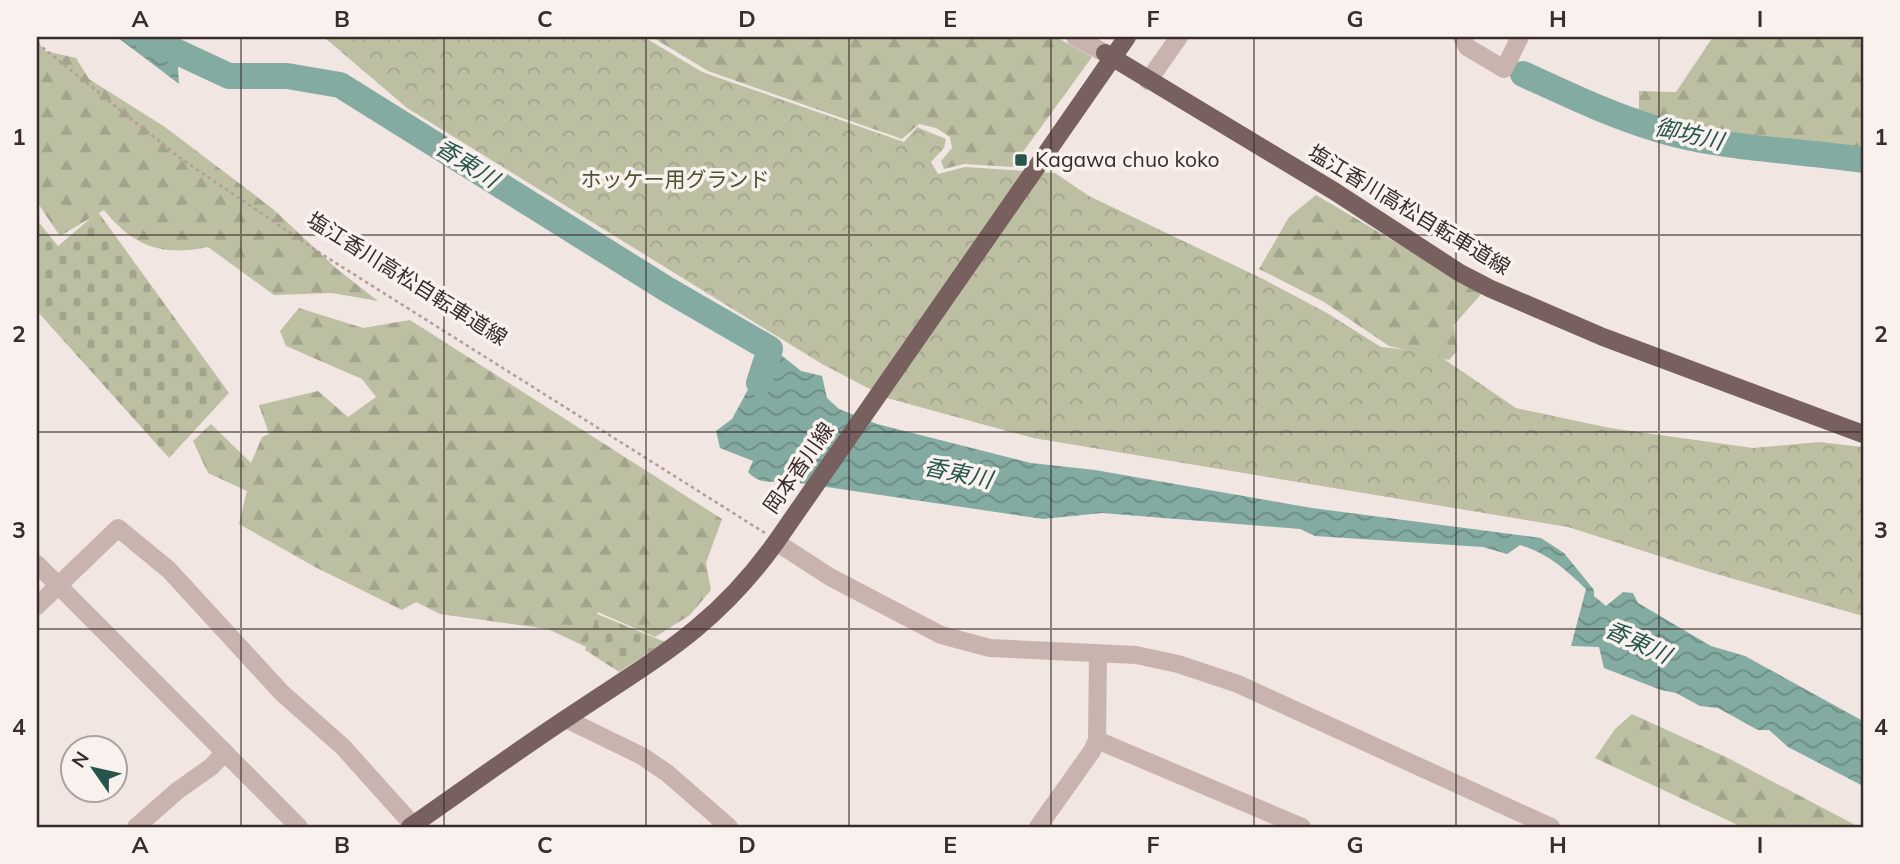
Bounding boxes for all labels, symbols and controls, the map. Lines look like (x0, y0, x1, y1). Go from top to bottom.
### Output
text: A (131, 4, 149, 33)
text: B (334, 4, 350, 33)
text: C (537, 4, 553, 33)
text: D (738, 4, 756, 33)
text: E (943, 4, 957, 33)
text: F (1146, 4, 1160, 33)
text: G (1346, 4, 1364, 33)
text: H (1549, 4, 1567, 33)
text: I (1757, 4, 1763, 33)
water label: 御坊川 (1652, 112, 1729, 156)
text: 1 (12, 122, 26, 151)
text: 1 (1874, 122, 1888, 151)
water label: 香東川 (430, 132, 507, 195)
street label: 塩江香川高松自転車道線 (1304, 139, 1515, 280)
place label: Kagawa chuo koko (1035, 146, 1220, 172)
marker: Kagawa chuo koko (1013, 152, 1029, 168)
park label: ホッケー用グランド (581, 166, 770, 192)
street label: 塩江香川高松自転車道線 (303, 206, 512, 350)
text: 2 (12, 319, 26, 348)
text: 2 (1874, 319, 1888, 348)
street label: 岡本香川線 (757, 417, 839, 518)
water label: 香東川 (921, 451, 998, 494)
text: 3 (12, 515, 26, 544)
text: 3 (1874, 515, 1888, 544)
water label: 香東川 (1601, 614, 1678, 671)
text: 4 (12, 712, 26, 741)
text: 4 (1874, 712, 1888, 741)
north arrow (60, 734, 130, 804)
text: N (66, 747, 94, 772)
text: A (131, 830, 149, 859)
text: B (334, 830, 350, 859)
text: C (537, 830, 553, 859)
text: D (738, 830, 756, 859)
text: E (943, 830, 957, 859)
text: F (1146, 830, 1160, 859)
text: G (1346, 830, 1364, 859)
text: H (1549, 830, 1567, 859)
text: I (1757, 830, 1763, 859)

